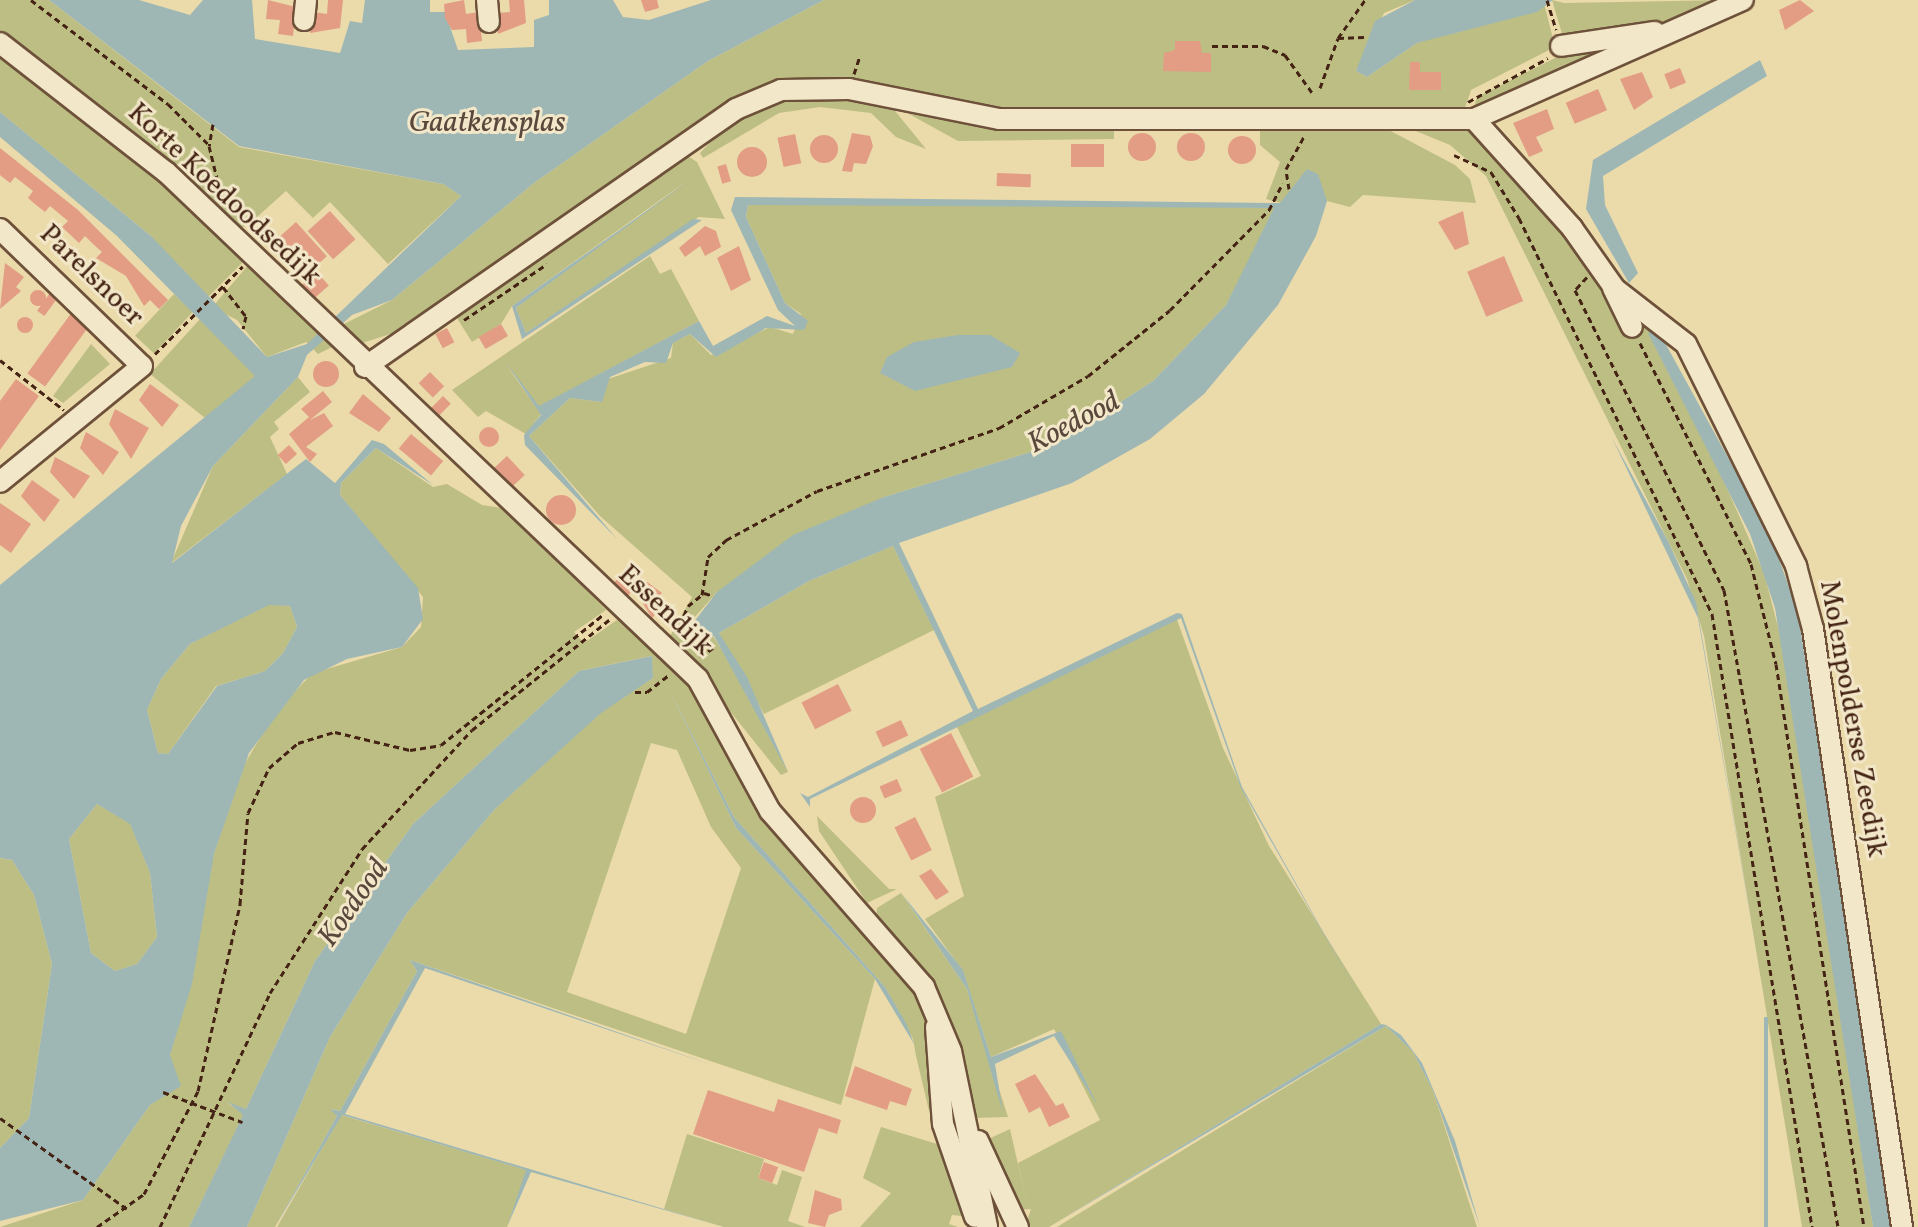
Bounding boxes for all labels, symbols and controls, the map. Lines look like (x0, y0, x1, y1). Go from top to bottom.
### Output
street label: Korte Koedoodsedijk (120, 97, 328, 293)
water label: Gaatkensplas (409, 105, 565, 141)
street label: Parelsnoer (32, 218, 150, 334)
water label: Koedood (1022, 384, 1126, 462)
street label: Essendijk (610, 559, 720, 663)
street label: Molenpolderse Zeedijk (1811, 578, 1893, 860)
water label: Koedood (311, 852, 397, 954)

